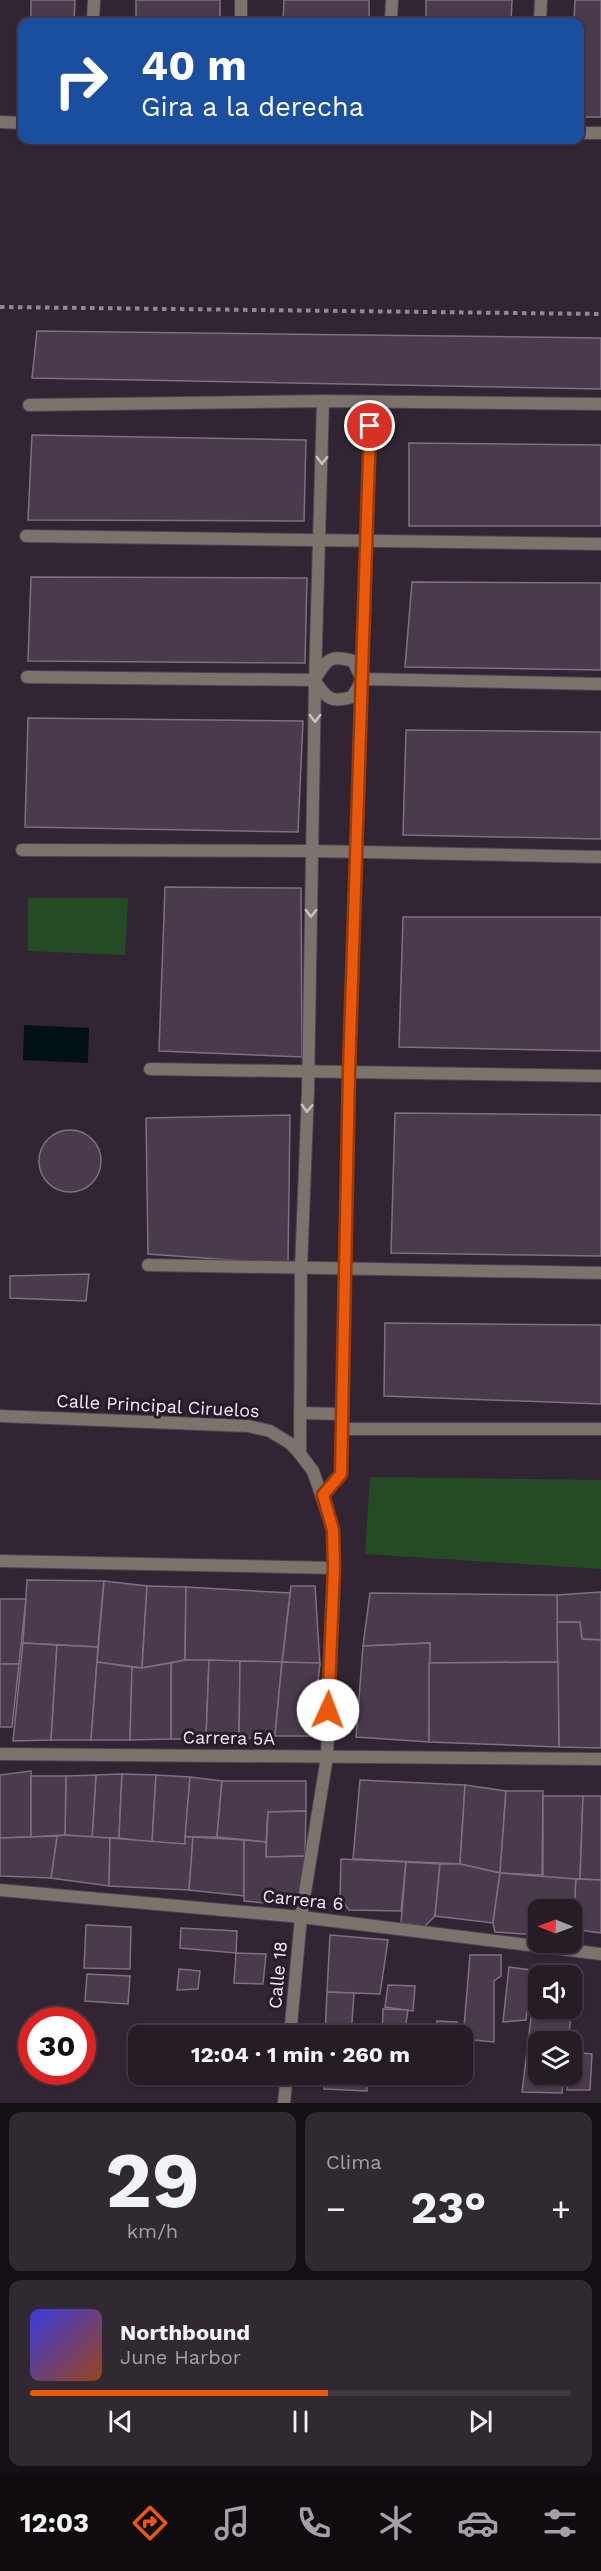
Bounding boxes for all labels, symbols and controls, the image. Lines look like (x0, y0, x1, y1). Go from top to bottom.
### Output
text: 40 m (141, 41, 247, 90)
icon: right (42, 42, 120, 120)
text: Gira a la derecha (141, 91, 364, 123)
pin (344, 400, 395, 451)
icon: arrive (353, 409, 386, 442)
one-way arrow (315, 455, 328, 464)
one-way arrow (309, 713, 321, 722)
one-way arrow (305, 908, 318, 917)
one-way arrow (301, 1103, 313, 1112)
street label: Calle Principal Ciruelos (56, 1390, 260, 1421)
position arrow (296, 1678, 360, 1742)
street label: Carrera 5A (182, 1726, 276, 1749)
street label: Carrera 6 (262, 1885, 345, 1914)
north arrow (528, 1899, 582, 1953)
map controls (528, 1899, 582, 2085)
street label: Calle 18 (264, 1940, 291, 2010)
button: sound (528, 1965, 582, 2019)
speed limit sign: 30 (18, 2007, 96, 2085)
button: layers (528, 2031, 582, 2085)
text: 12:04 · 1 min · 260 m (191, 2042, 410, 2067)
text: 29 (105, 2134, 200, 2226)
text: Clima (326, 2150, 382, 2174)
text: 23° (411, 2181, 486, 2234)
text: − (326, 2189, 346, 2228)
text: + (551, 2189, 571, 2228)
text: km/h (127, 2219, 178, 2243)
text: Northbound (120, 2320, 250, 2345)
text: June Harbor (120, 2345, 241, 2369)
icon: previous (104, 2405, 137, 2438)
icon: pause (284, 2405, 317, 2438)
icon: next (464, 2405, 497, 2438)
icon: directions (129, 2502, 171, 2544)
icon: music (211, 2502, 253, 2544)
icon: phone (293, 2502, 335, 2544)
icon: climate (375, 2502, 417, 2544)
icon: car (457, 2502, 499, 2544)
icon: filters (539, 2502, 581, 2544)
text: 12:03 (20, 2507, 89, 2539)

